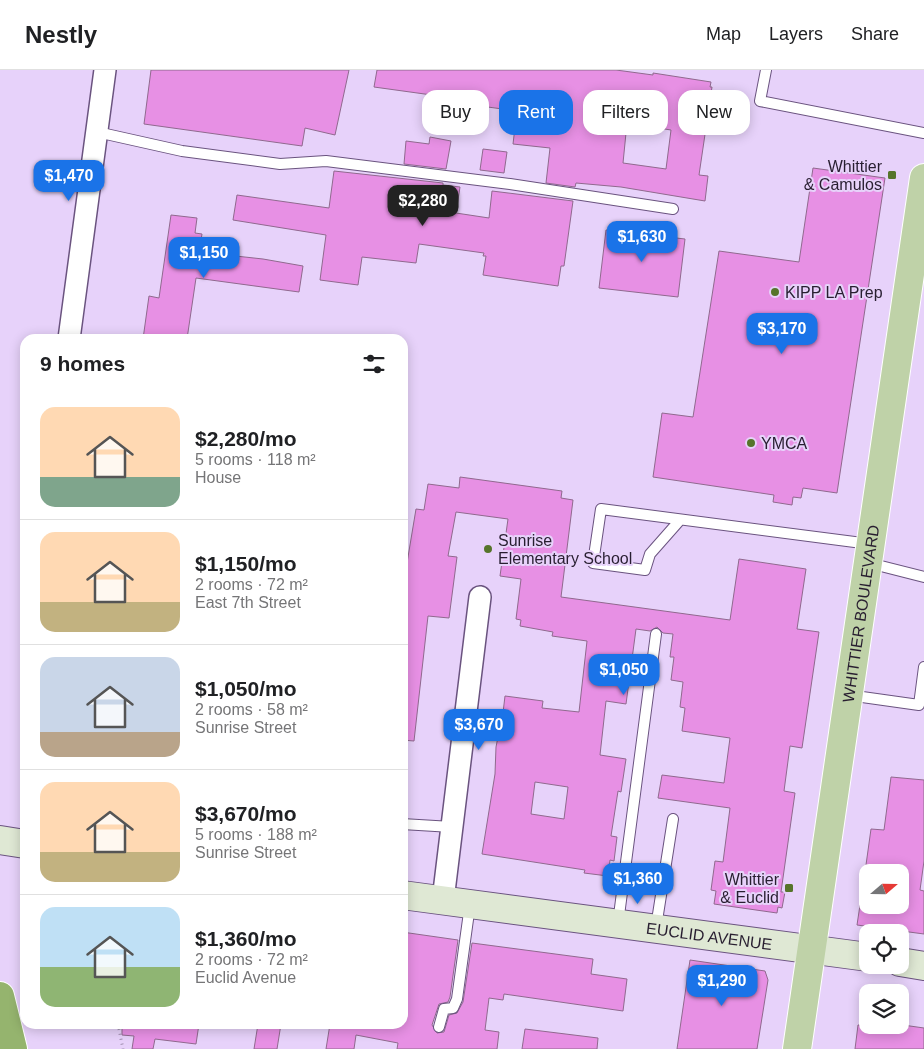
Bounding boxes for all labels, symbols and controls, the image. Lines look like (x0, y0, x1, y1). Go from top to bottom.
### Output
text: Nestly (25, 21, 97, 48)
text: Map (706, 24, 741, 44)
text: Layers (769, 24, 823, 44)
text: Share (851, 24, 899, 44)
chip: Buy (422, 90, 489, 135)
chip: Rent (499, 90, 573, 135)
chip: Filters (583, 90, 668, 135)
chip: New (678, 90, 750, 135)
place label: Whittier & Camulos (804, 158, 883, 193)
pin: $1,470 (28, 160, 110, 202)
text: $1,470 (45, 167, 93, 184)
marker: Whittier & Camulos (886, 169, 898, 181)
pin: $2,280 (382, 184, 464, 227)
text: $2,280 (399, 192, 447, 209)
pin: $1,630 (601, 220, 683, 263)
text: $1,630 (618, 228, 666, 245)
pin: $1,150 (163, 236, 245, 279)
text: $1,150 (180, 244, 228, 261)
place label: KIPP LA Prep (785, 284, 883, 301)
marker: KIPP LA Prep (769, 286, 781, 298)
pin: $3,170 (741, 312, 823, 355)
text: $3,170 (758, 320, 806, 337)
icon: filters (360, 350, 388, 378)
text: 9 homes (40, 352, 125, 375)
icon: home (80, 427, 140, 487)
text: $2,280/mo (195, 427, 297, 450)
place label: YMCA (761, 435, 808, 452)
marker: YMCA (745, 437, 757, 449)
text: 5 rooms · 118 m² (195, 451, 316, 468)
text: House (195, 469, 241, 486)
street label: WHITTIER BOULEVARD (840, 524, 882, 704)
place label: Sunrise Elementary School (498, 532, 632, 567)
marker: Sunrise Elementary School (482, 543, 494, 555)
icon: home (80, 552, 140, 612)
text: $1,150/mo (195, 552, 297, 575)
text: 2 rooms · 72 m² (195, 576, 308, 593)
text: East 7th Street (195, 594, 301, 611)
pin: $1,050 (583, 654, 665, 696)
text: $1,050 (600, 661, 648, 678)
icon: home (80, 677, 140, 737)
text: $1,050/mo (195, 677, 297, 700)
text: 2 rooms · 58 m² (195, 701, 308, 718)
pin: $3,670 (438, 708, 520, 751)
text: $3,670 (455, 716, 503, 733)
text: Sunrise Street (195, 719, 296, 736)
icon: home (80, 802, 140, 862)
text: $3,670/mo (195, 802, 297, 825)
text: 5 rooms · 188 m² (195, 826, 317, 843)
text: Sunrise Street (195, 844, 296, 861)
pin: $1,360 (597, 862, 679, 905)
north arrow (859, 864, 909, 914)
map controls (859, 864, 909, 1034)
text: $1,360 (614, 870, 662, 887)
place label: Whittier & Euclid (720, 871, 780, 906)
marker: Whittier & Euclid (783, 882, 795, 894)
street label: EUCLID AVENUE (645, 920, 773, 953)
button: locate (859, 924, 909, 974)
icon: home (80, 927, 140, 987)
text: $1,360/mo (195, 927, 297, 950)
text: 2 rooms · 72 m² (195, 951, 308, 968)
pin: $1,290 (681, 964, 763, 1007)
text: Euclid Avenue (195, 969, 296, 986)
text: $1,290 (698, 972, 746, 989)
button: layers (859, 984, 909, 1034)

